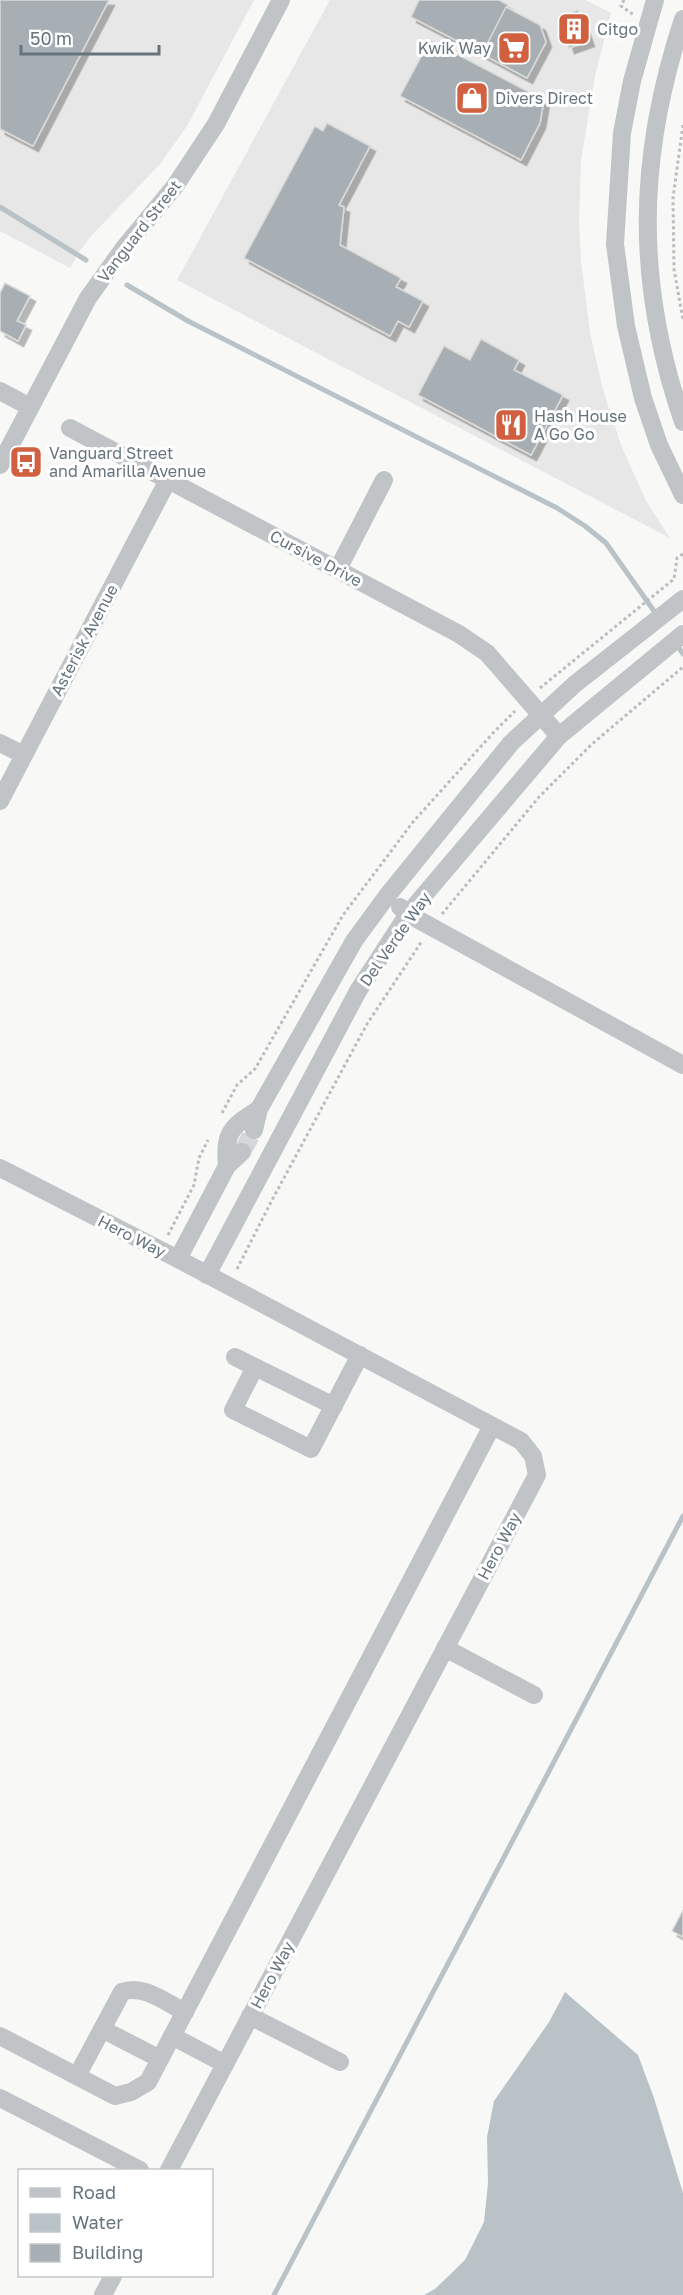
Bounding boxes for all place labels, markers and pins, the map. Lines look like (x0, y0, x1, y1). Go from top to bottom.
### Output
building icon: Citgo (556, 11, 592, 47)
place label: Citgo (597, 19, 638, 39)
supermarket icon: Kwik Way (496, 30, 532, 66)
place label: Kwik Way (418, 38, 491, 58)
shop icon: Divers Direct (454, 80, 490, 116)
place label: Divers Direct (495, 88, 593, 108)
place label: Hash House A Go Go (534, 406, 627, 444)
restaurant icon: Hash House A Go Go (493, 407, 529, 443)
place label: Vanguard Street and Amarilla Avenue (49, 443, 206, 481)
bus stop icon: Vanguard Street and Amarilla Avenue (8, 444, 44, 480)

